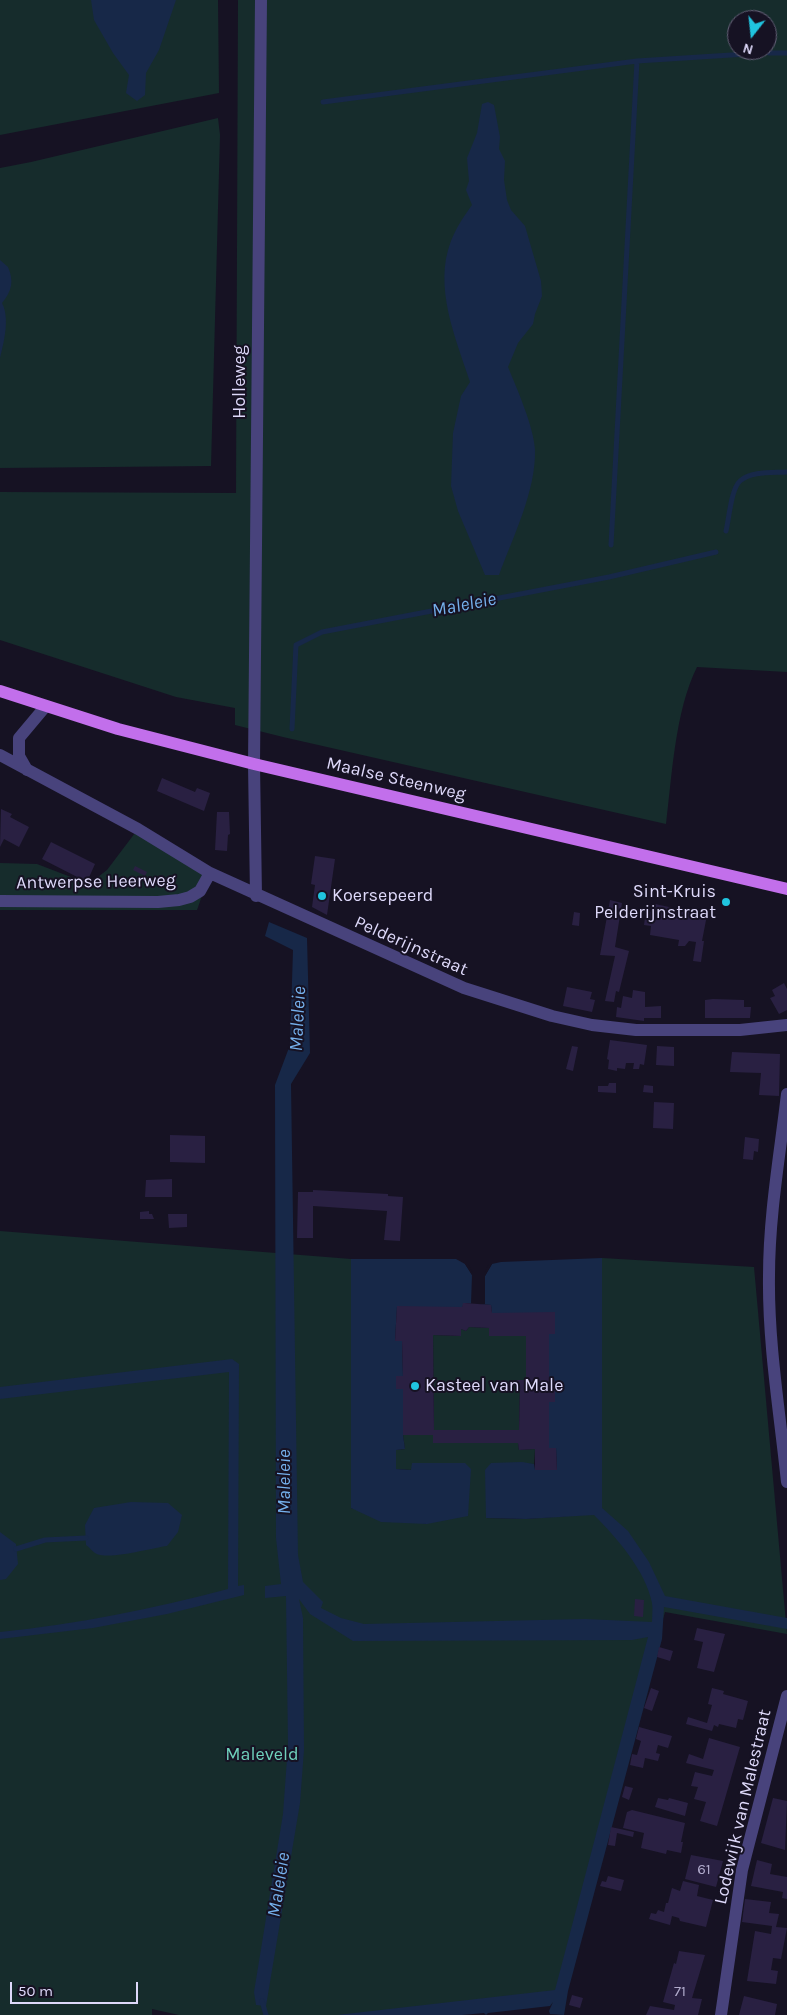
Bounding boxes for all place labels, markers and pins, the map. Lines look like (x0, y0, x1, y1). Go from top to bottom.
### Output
place label: Sint-Kruis Pelderijnstraat (594, 881, 716, 924)
place label: Koersepeerd (332, 885, 433, 907)
marker: Koersepeerd (316, 890, 328, 902)
marker: Sint-Kruis Pelderijnstraat (720, 896, 732, 908)
place label: Kasteel van Male (425, 1375, 563, 1397)
marker: Kasteel van Male (409, 1380, 421, 1392)

